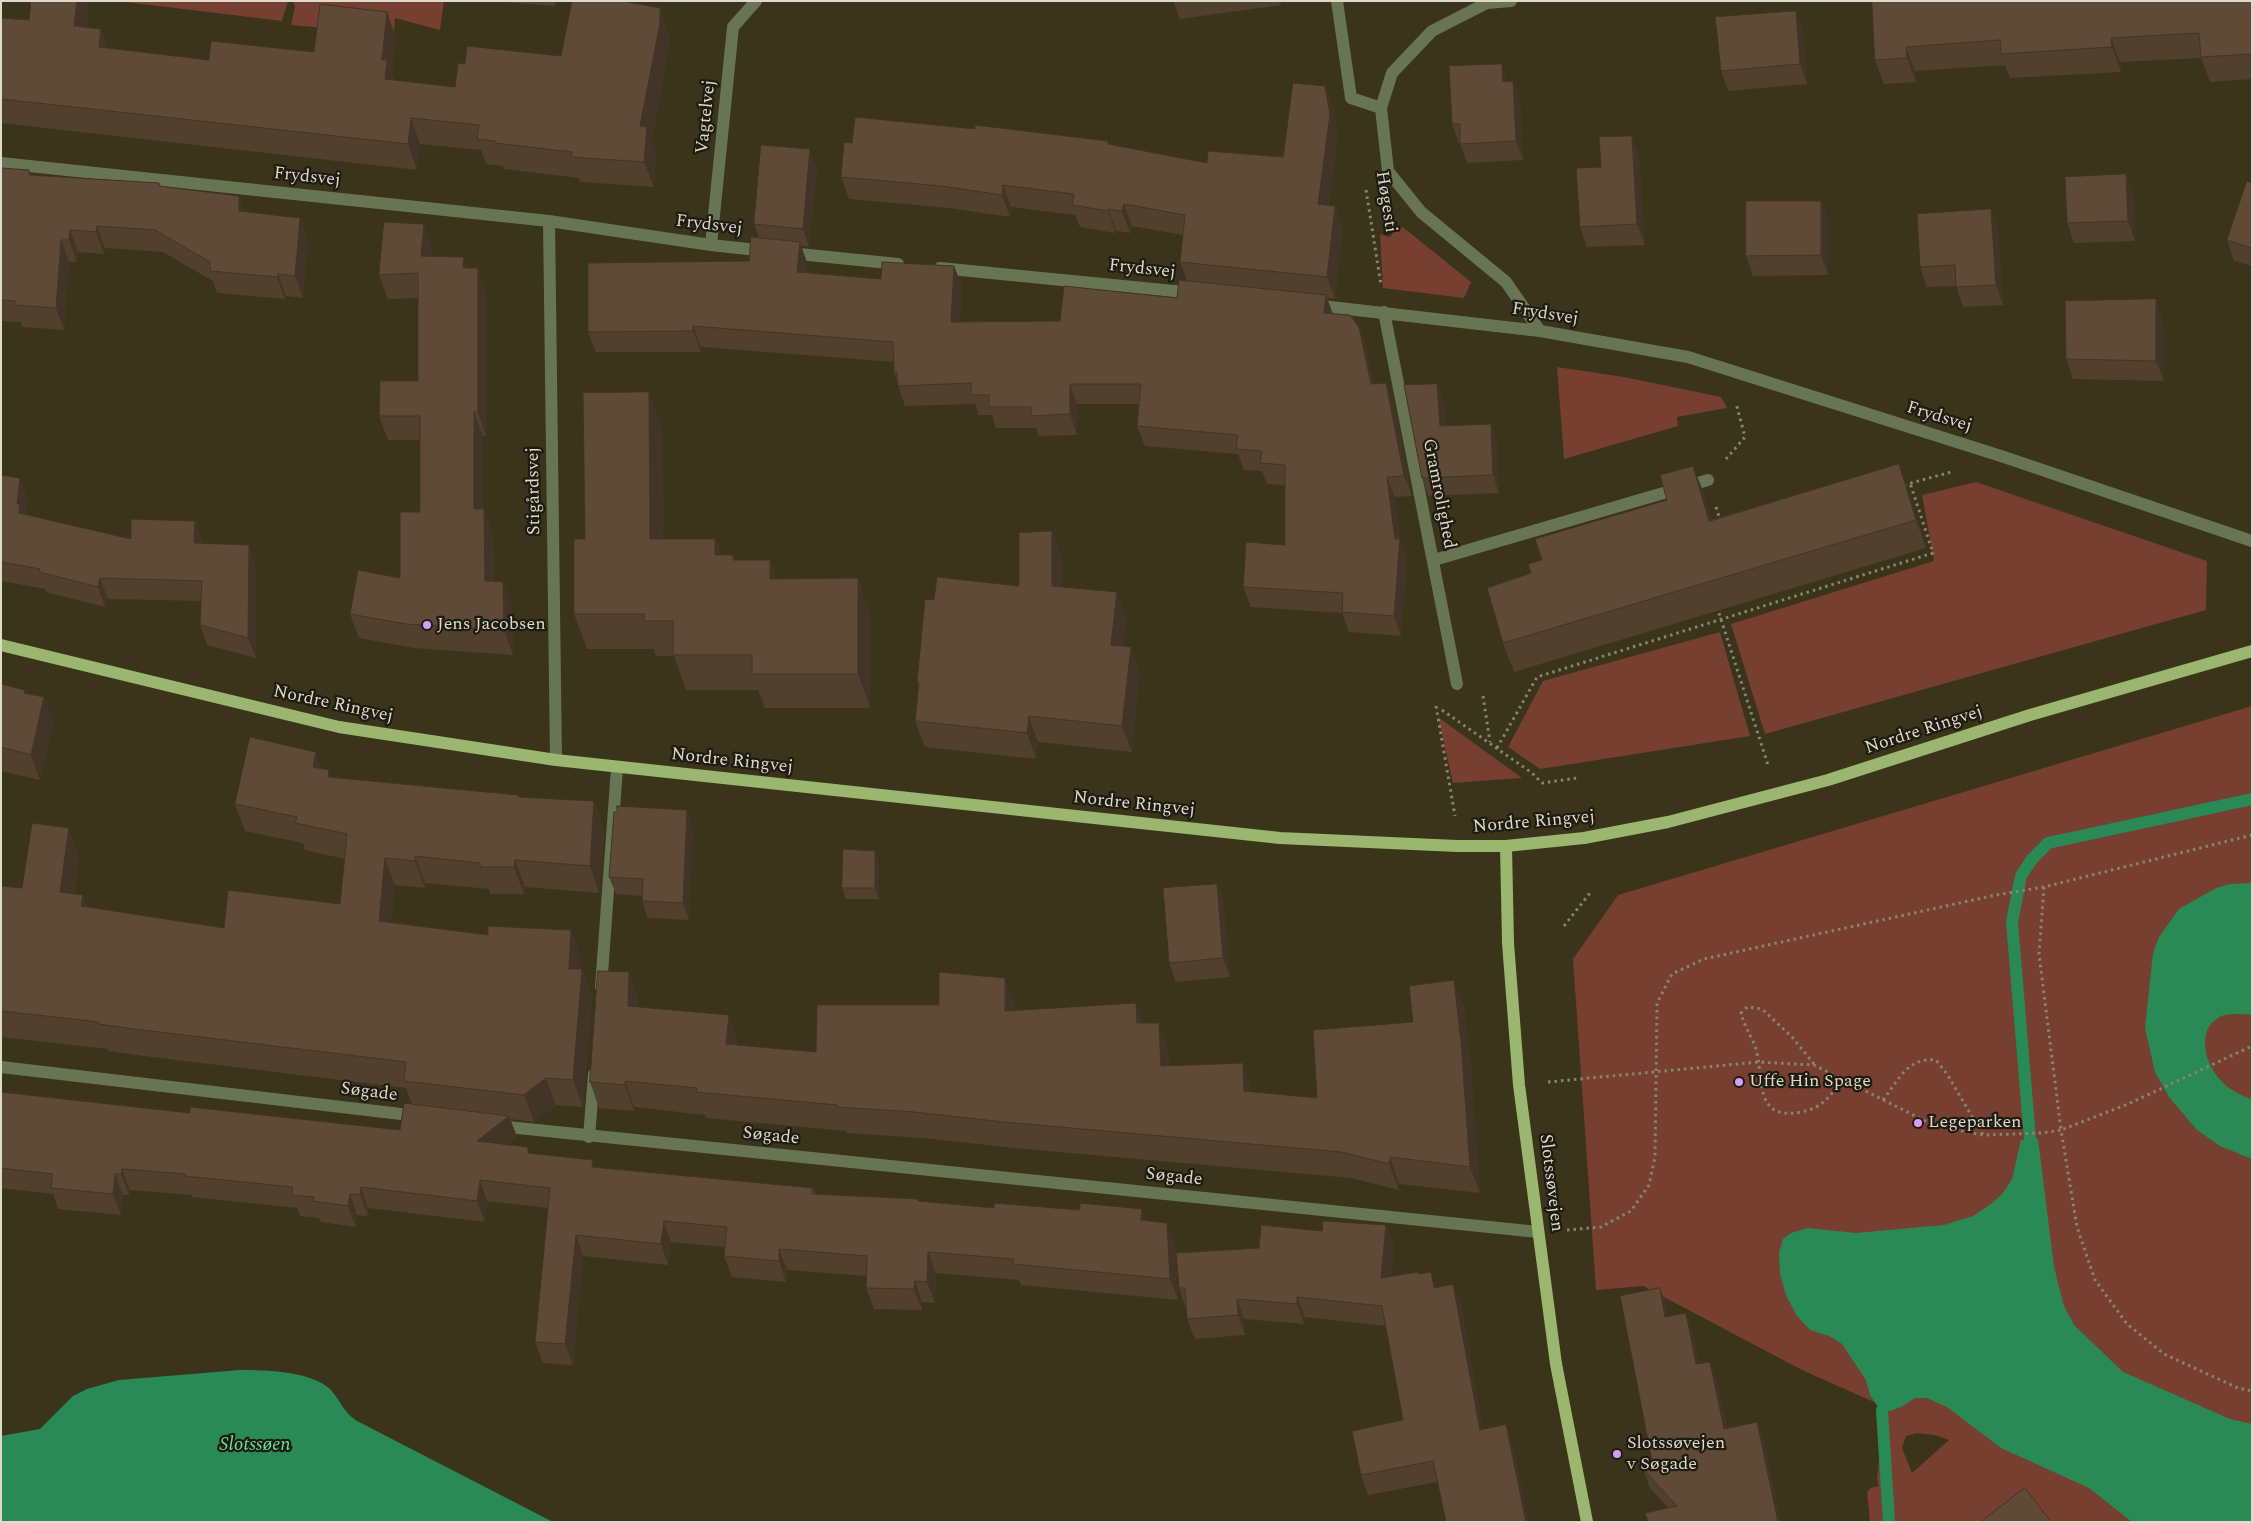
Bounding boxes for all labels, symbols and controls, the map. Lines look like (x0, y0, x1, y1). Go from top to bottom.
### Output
street label: Vagtelvej (692, 79, 722, 155)
street label: Frydsvej (272, 164, 342, 192)
street label: Høgesti (1369, 170, 1401, 234)
street label: Frydsvej (674, 211, 744, 241)
street label: Frydsvej (1107, 256, 1177, 284)
street label: Frydsvej (1510, 299, 1580, 331)
street label: Frydsvej (1904, 398, 1974, 438)
street label: Gramrolighed (1417, 437, 1459, 551)
street label: Stigårdsvej (523, 447, 547, 535)
place label: Jens Jacobsen (437, 614, 546, 636)
marker: Jens Jacobsen (421, 619, 433, 631)
street label: Nordre Ringvej (271, 682, 395, 728)
street label: Nordre Ringvej (1862, 702, 1986, 760)
street label: Nordre Ringvej (670, 745, 794, 779)
street label: Nordre Ringvej (1072, 788, 1196, 822)
street label: Nordre Ringvej (1472, 807, 1596, 839)
place label: Uffe Hin Spage (1749, 1071, 1871, 1093)
marker: Uffe Hin Spage (1733, 1076, 1745, 1088)
street label: Søgade (339, 1079, 399, 1107)
place label: Legeparken (1928, 1112, 2022, 1134)
marker: Legeparken (1912, 1117, 1924, 1129)
street label: Søgade (742, 1123, 800, 1151)
street label: Slotssøvejen (1533, 1133, 1567, 1233)
street label: Søgade (1145, 1164, 1203, 1192)
place label: Slotssøvejen v Søgade (1627, 1433, 1725, 1476)
water label: Slotssøen (219, 1435, 291, 1457)
marker: Slotssøvejen v Søgade (1611, 1448, 1623, 1460)

